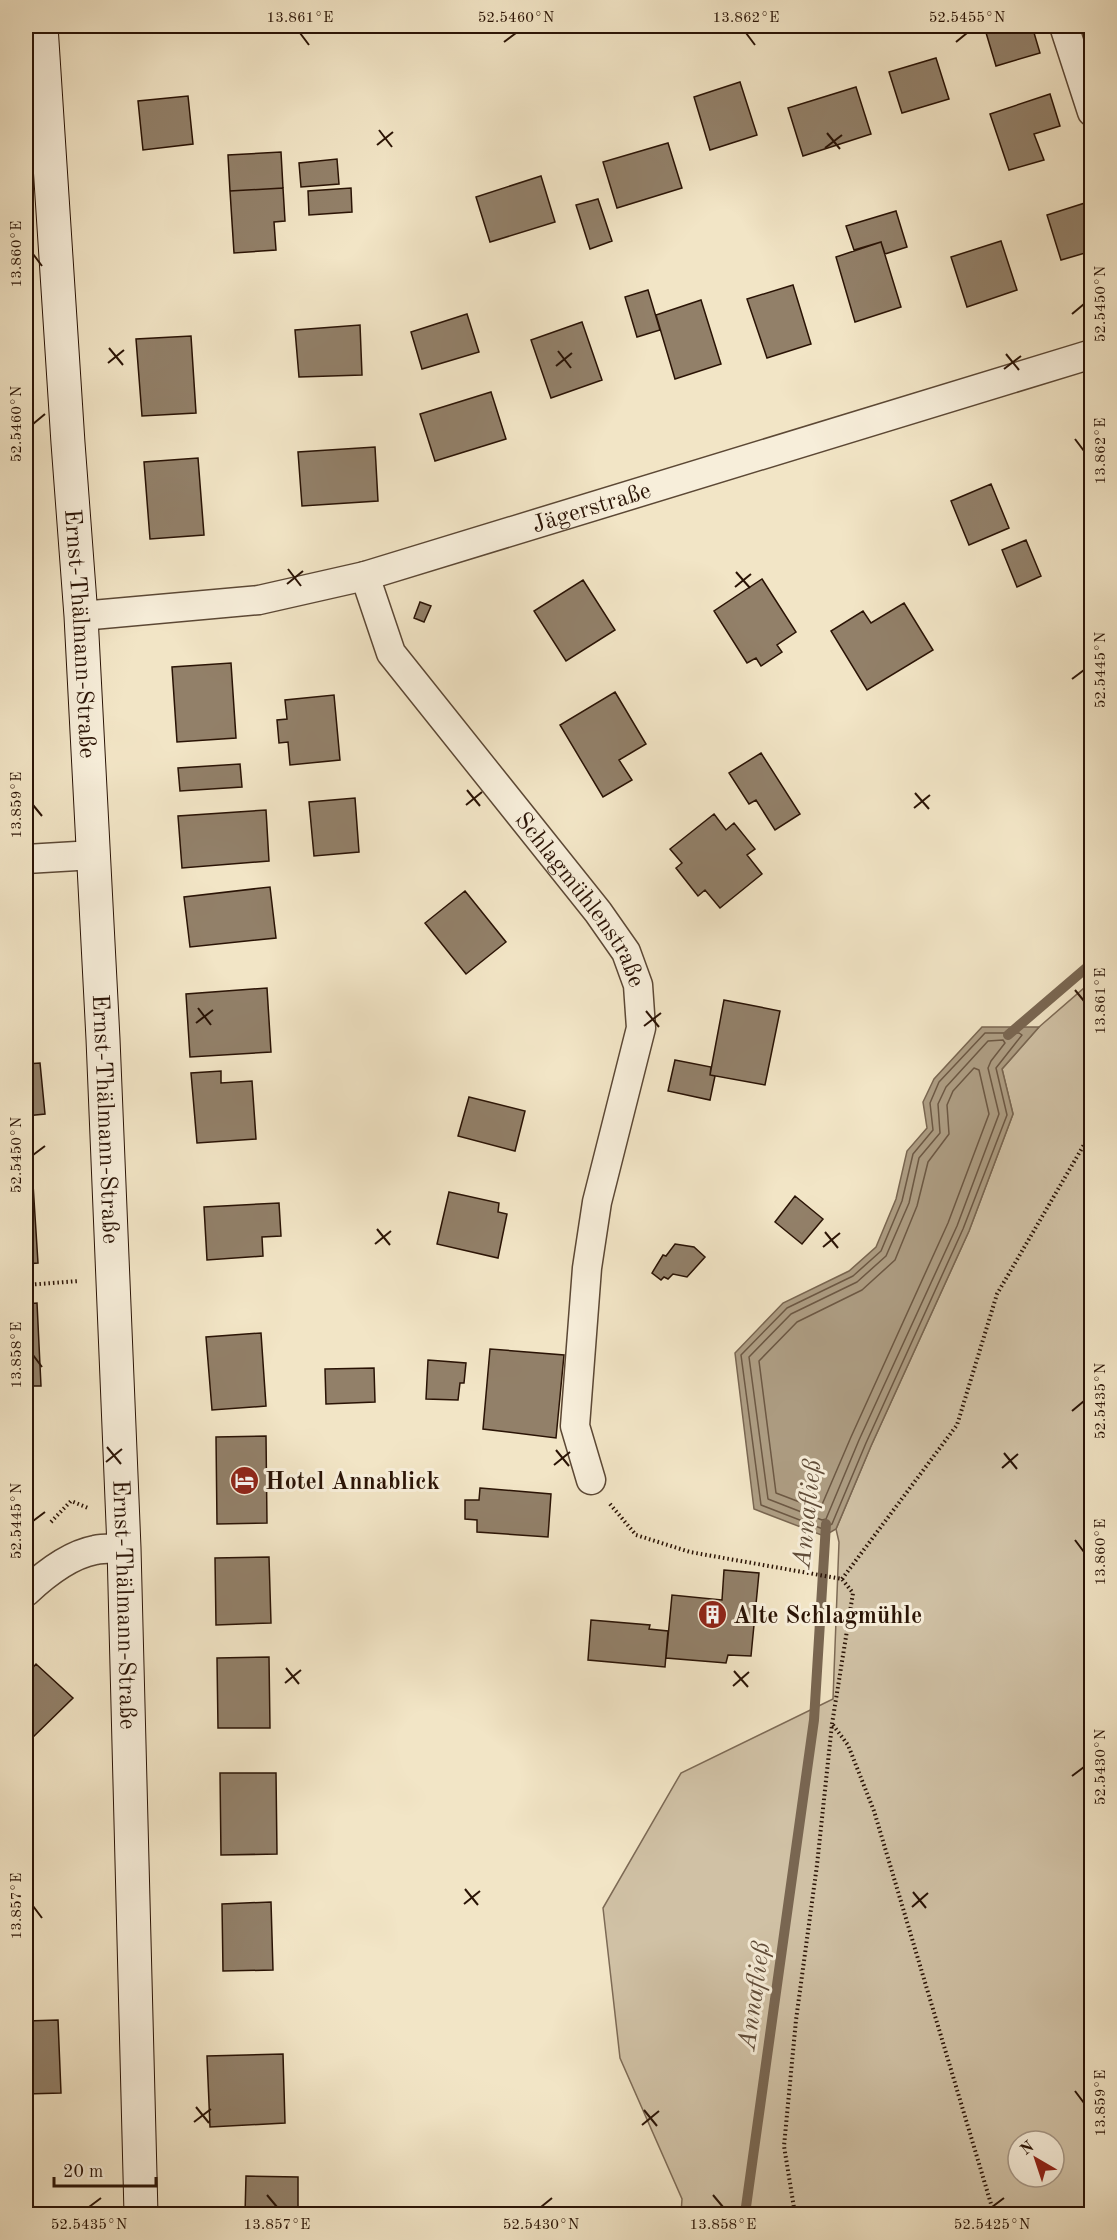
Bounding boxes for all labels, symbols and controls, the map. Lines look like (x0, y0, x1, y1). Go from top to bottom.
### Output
text: 13.861°E (267, 11, 333, 26)
text: 52.5460°N (478, 11, 555, 26)
text: 13.862°E (713, 11, 779, 26)
text: 52.5455°N (929, 11, 1006, 26)
text: 13.860°E (10, 221, 25, 287)
text: 52.5450°N (1094, 265, 1109, 342)
text: 52.5460°N (10, 385, 25, 462)
text: 13.862°E (1094, 418, 1109, 484)
street label: Jägerstraße (530, 479, 654, 538)
street label: Ernst-Thälmann-Straße (59, 508, 98, 759)
text: 52.5445°N (1094, 631, 1109, 708)
text: 13.859°E (10, 772, 25, 838)
street label: Schlagmühlenstraße (509, 808, 648, 991)
text: 13.861°E (1094, 968, 1109, 1034)
street label: Ernst-Thälmann-Straße (87, 994, 121, 1245)
text: 52.5450°N (10, 1116, 25, 1193)
text: 13.858°E (10, 1322, 25, 1388)
text: 52.5435°N (1094, 1362, 1109, 1439)
water label: Annafließ (789, 1457, 827, 1572)
hotel icon: Hotel Annablick (228, 1465, 260, 1497)
place label: Hotel Annablick (265, 1471, 440, 1495)
street label: Ernst-Thälmann-Straße (107, 1479, 139, 1730)
text: 52.5445°N (10, 1482, 25, 1559)
text: 13.860°E (1094, 1519, 1109, 1585)
building icon: Alte Schlagmühle (696, 1599, 728, 1631)
place label: Alte Schlagmühle (733, 1605, 922, 1629)
text: 52.5430°N (1094, 1728, 1109, 1805)
text: 13.857°E (10, 1873, 25, 1939)
water label: Annafließ (734, 1939, 776, 2054)
text: 13.859°E (1094, 2070, 1109, 2136)
north arrow (1006, 2129, 1066, 2189)
text: N (1018, 2138, 1038, 2159)
scale bar (54, 2150, 156, 2188)
text: 20 m (63, 2163, 103, 2181)
text: 52.5435°N (51, 2218, 128, 2233)
text: 13.857°E (244, 2218, 310, 2233)
text: 52.5430°N (503, 2218, 580, 2233)
text: 13.858°E (690, 2218, 756, 2233)
text: 52.5425°N (954, 2218, 1031, 2233)

